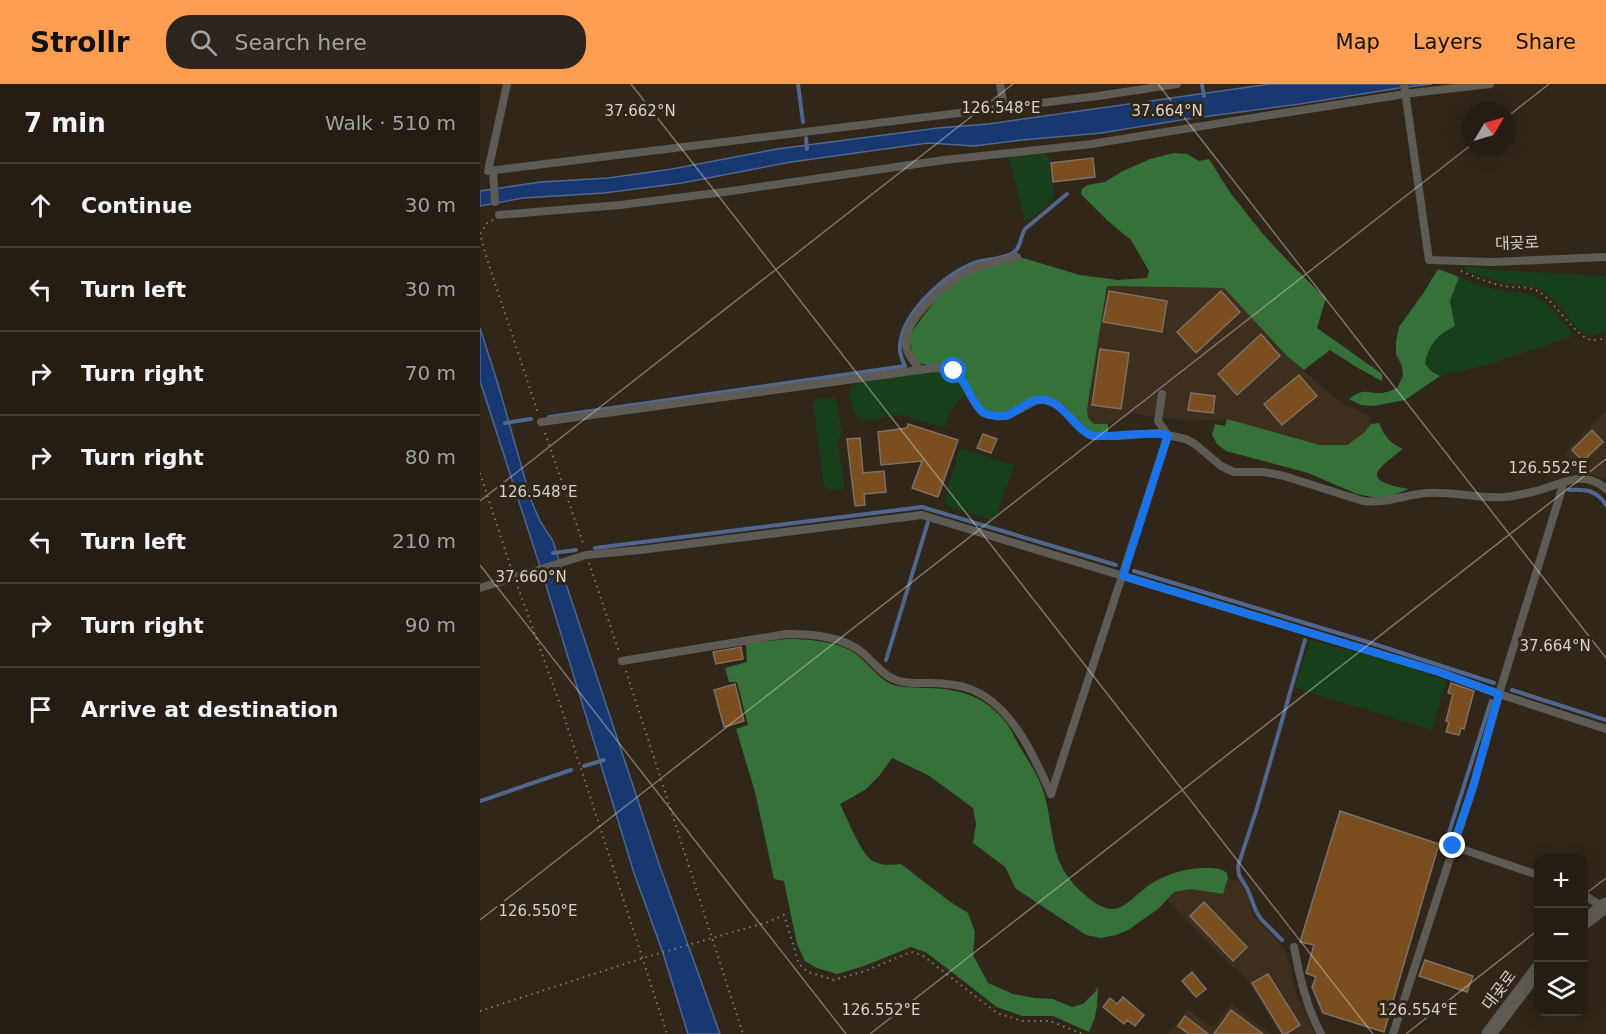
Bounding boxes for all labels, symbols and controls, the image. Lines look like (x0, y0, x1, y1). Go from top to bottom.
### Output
search box (166, 15, 586, 69)
text: Strollr (30, 26, 130, 59)
icon: search (187, 26, 220, 59)
text: Search here (235, 30, 367, 55)
text: Map (1336, 30, 1380, 54)
text: Layers (1413, 30, 1482, 54)
text: Share (1515, 30, 1576, 54)
text: 126.548°E (961, 99, 1041, 117)
text: 37.662°N (604, 102, 676, 120)
text: 37.664°N (1131, 102, 1203, 120)
north arrow (1462, 102, 1516, 156)
text: 7 min (24, 108, 106, 138)
text: Walk · 510 m (325, 111, 456, 135)
icon: ahead (24, 189, 57, 222)
text: Continue (81, 193, 192, 218)
text: 30 m (405, 193, 456, 217)
street label: 대곶로 (1495, 233, 1540, 253)
icon: left (24, 273, 57, 306)
text: Turn left (81, 277, 186, 302)
text: 30 m (405, 277, 456, 301)
icon: right (24, 357, 57, 390)
route start (940, 357, 966, 383)
text: Turn right (81, 361, 204, 386)
text: 70 m (405, 361, 456, 385)
icon: right (24, 441, 57, 474)
text: Turn right (81, 445, 204, 470)
text: 80 m (405, 445, 456, 469)
text: 126.552°E (1508, 459, 1588, 477)
text: 126.548°E (498, 483, 578, 501)
icon: left (24, 525, 57, 558)
text: Turn left (81, 529, 186, 554)
text: 210 m (392, 529, 456, 553)
text: 37.660°N (495, 568, 567, 586)
icon: right (24, 609, 57, 642)
text: Turn right (81, 613, 204, 638)
text: 90 m (405, 613, 456, 637)
text: 37.664°N (1519, 637, 1591, 655)
icon: arrive (24, 693, 57, 726)
text: Arrive at destination (81, 697, 338, 722)
route end (1439, 832, 1465, 858)
map controls (1534, 854, 1588, 1016)
button: + (1534, 854, 1588, 908)
text: 126.550°E (498, 902, 578, 920)
button: − (1534, 908, 1588, 962)
button: layers (1534, 962, 1588, 1016)
street label: 대곶로 (1478, 966, 1520, 1013)
text: 126.552°E (841, 1001, 921, 1019)
text: 126.554°E (1378, 1001, 1458, 1019)

